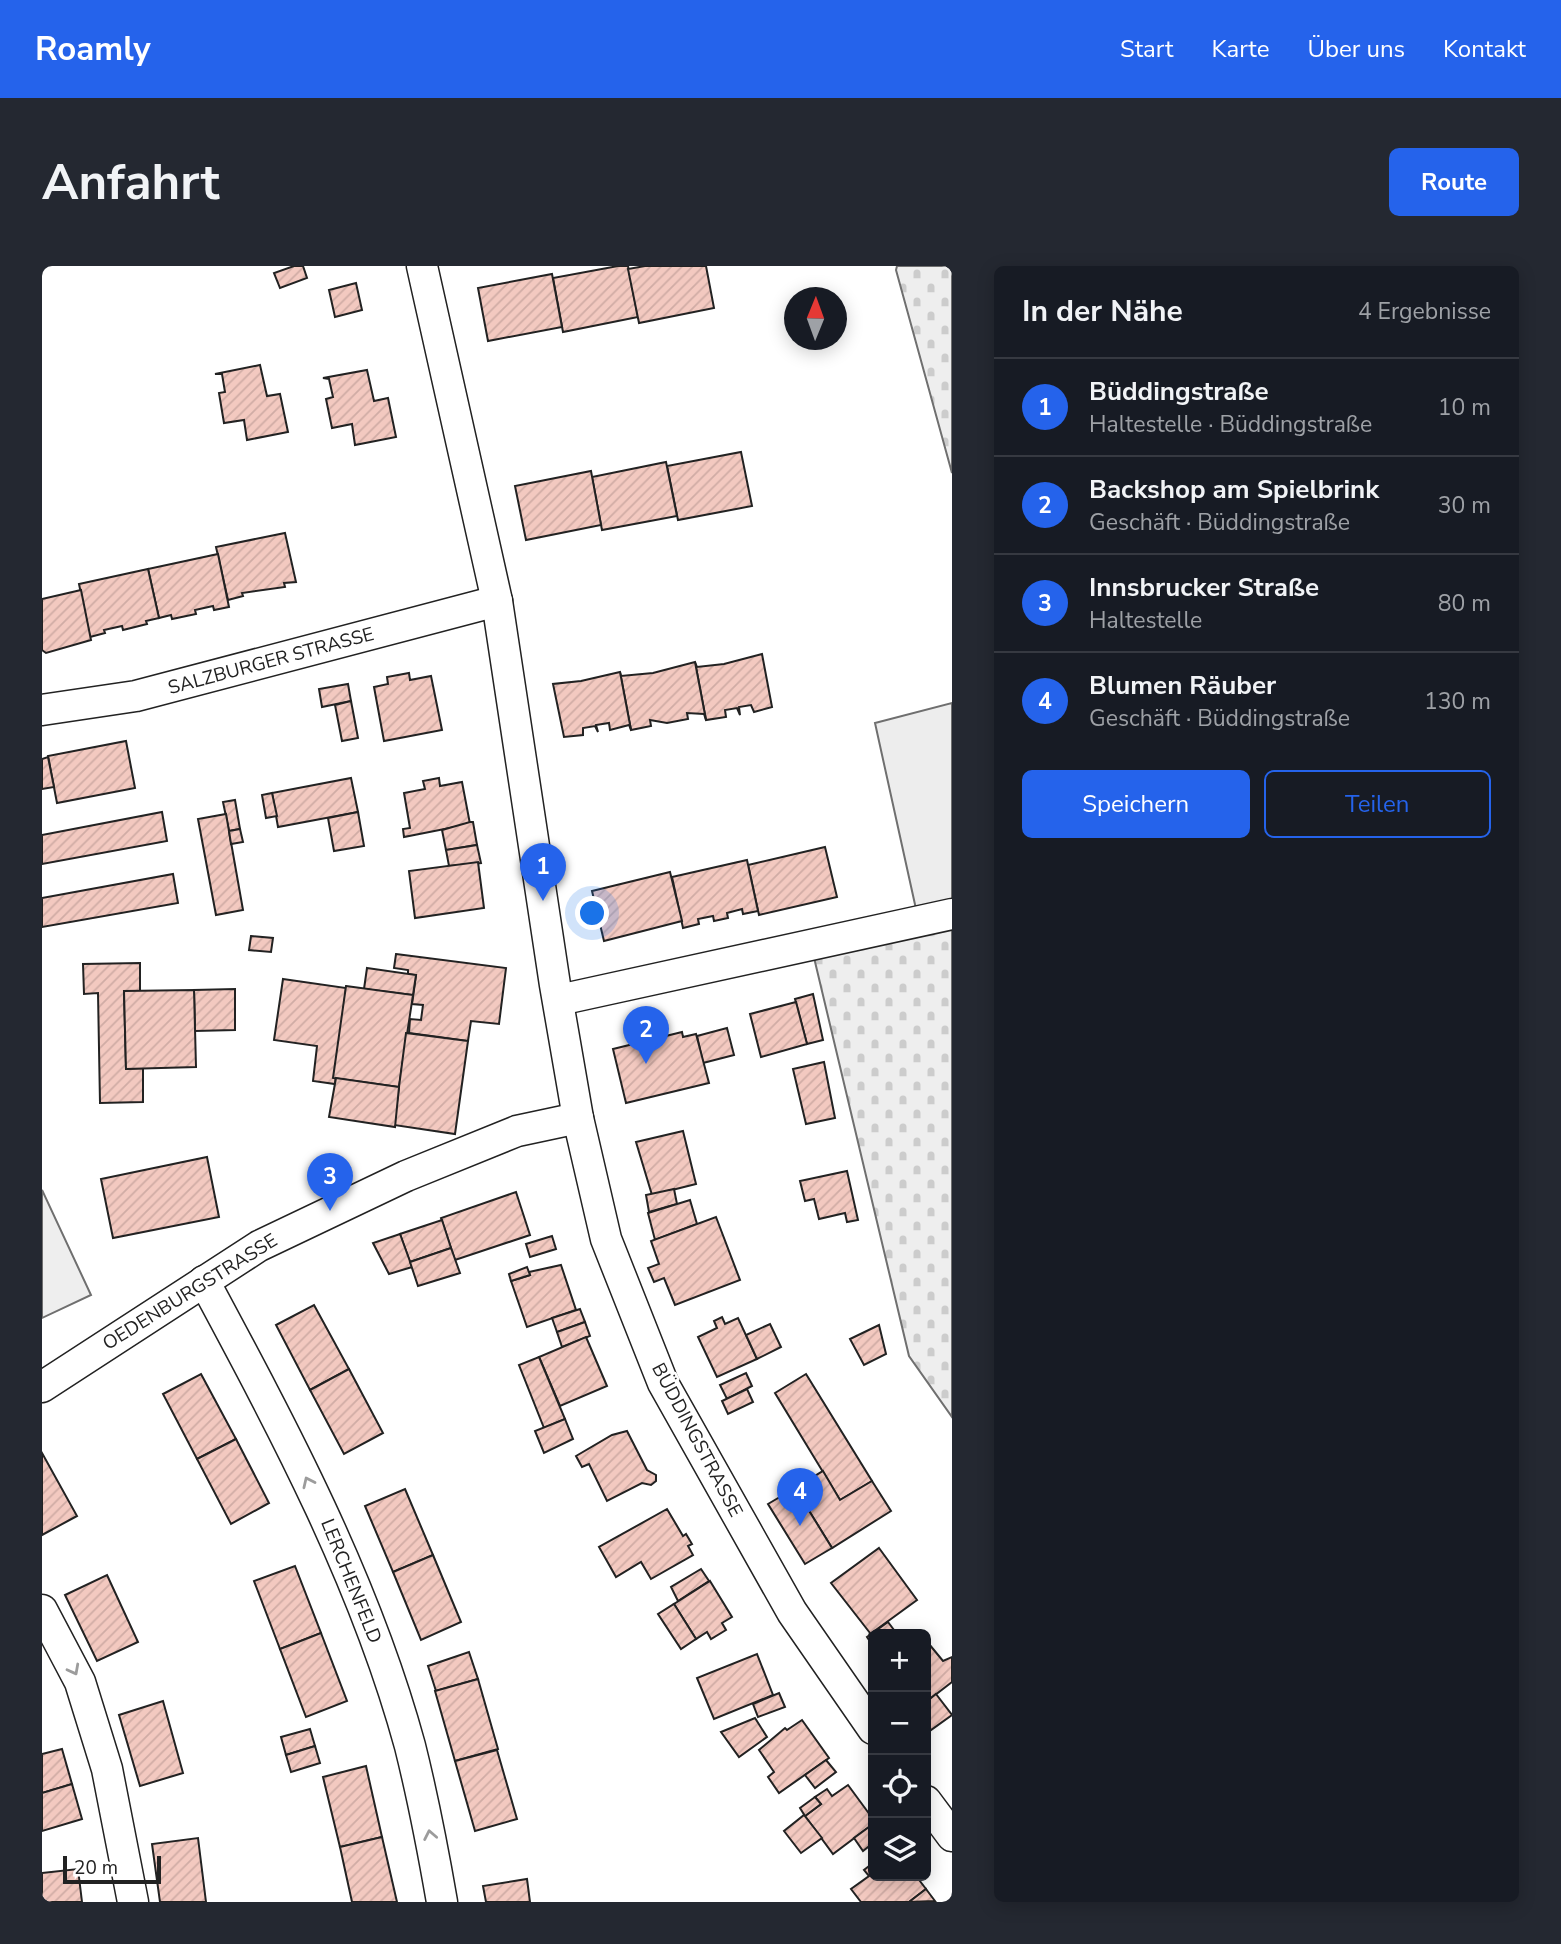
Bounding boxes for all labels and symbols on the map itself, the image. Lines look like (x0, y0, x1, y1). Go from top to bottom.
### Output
north arrow (784, 287, 847, 350)
street label: SALZBURGER STRASSE (165, 621, 377, 701)
pin: 1 (520, 843, 566, 901)
your location (575, 896, 609, 930)
pin: 2 (623, 1006, 669, 1064)
pin: 3 (307, 1153, 353, 1211)
street label: OEDENBURGSTRASSE (98, 1228, 282, 1356)
street label: BÜDDINGSTRASSE (645, 1358, 749, 1522)
pin: 4 (777, 1468, 823, 1526)
one-way arrow (302, 1477, 316, 1489)
street label: LERCHENFELD (314, 1515, 388, 1647)
one-way arrow (65, 1663, 79, 1675)
one-way arrow (424, 1829, 439, 1841)
scale bar (63, 1853, 161, 1885)

